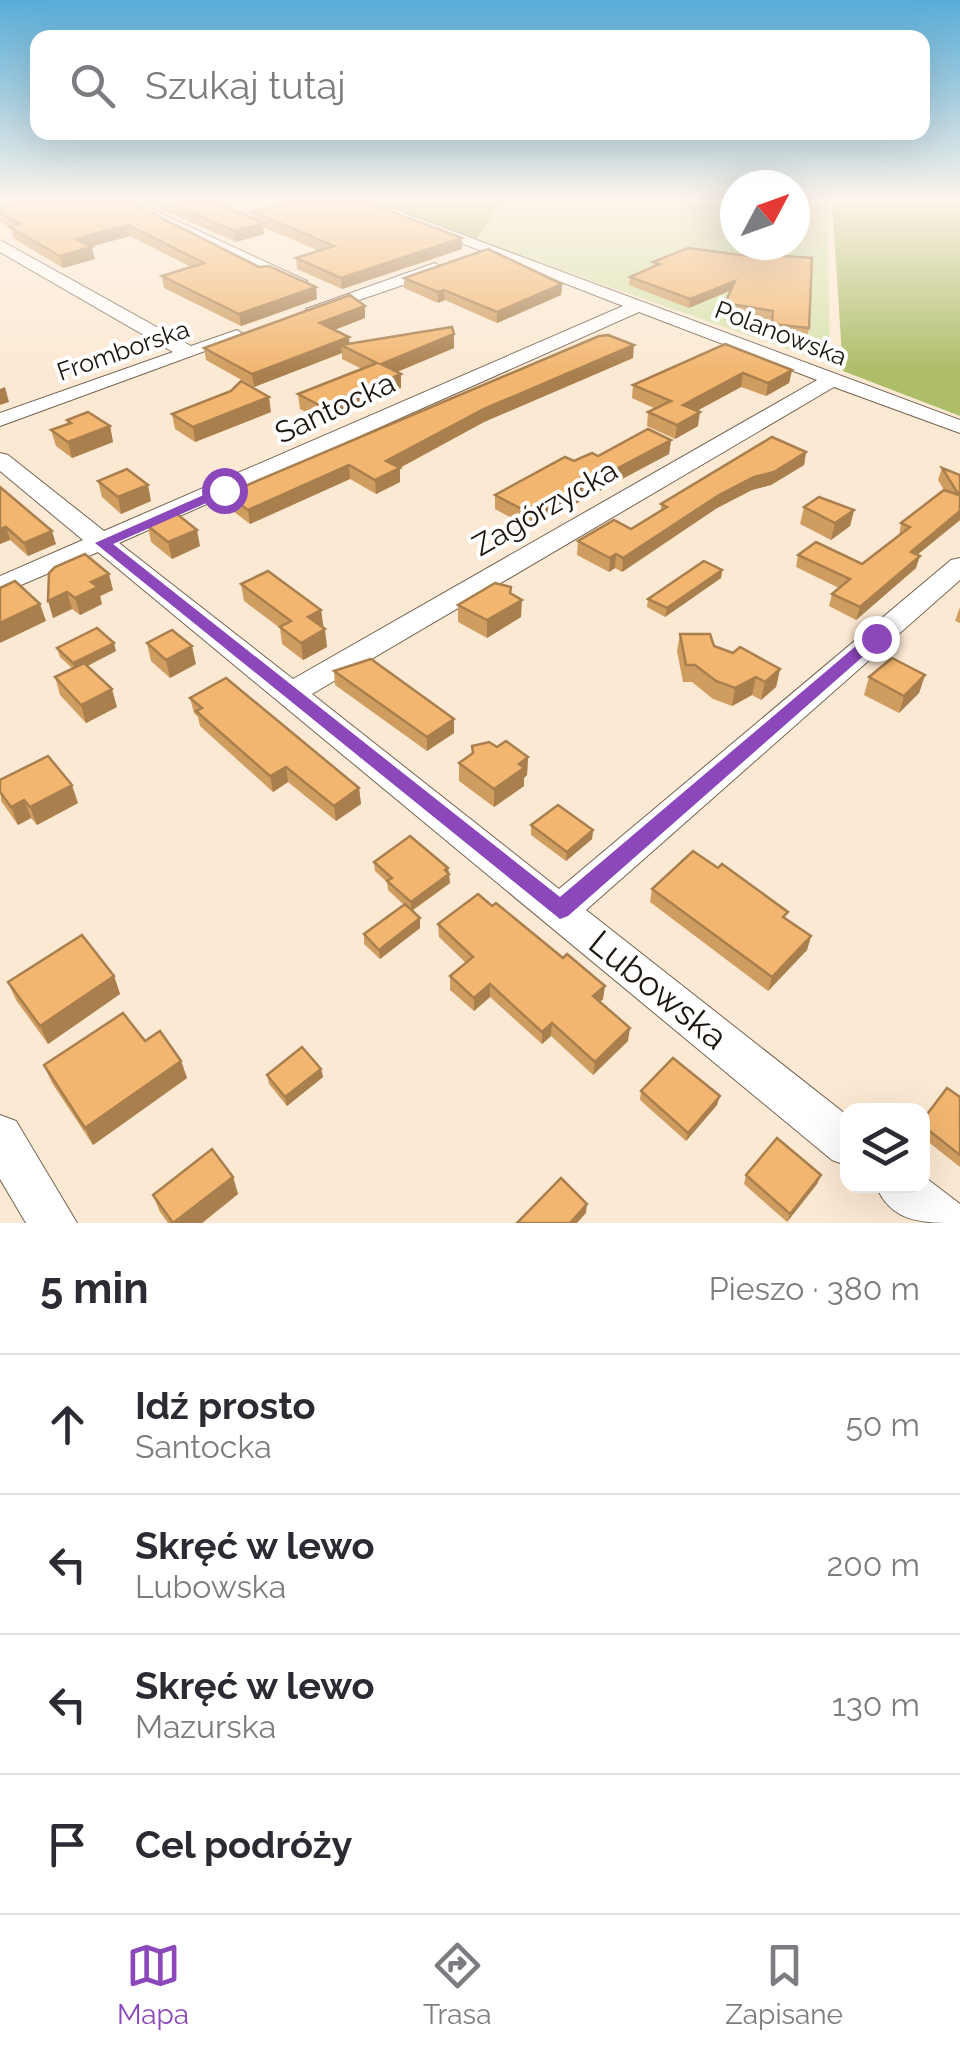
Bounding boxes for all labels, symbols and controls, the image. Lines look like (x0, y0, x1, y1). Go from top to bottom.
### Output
search box (30, 30, 930, 140)
icon: search (65, 58, 120, 113)
text: Szukaj tutaj (145, 63, 346, 108)
north arrow (720, 170, 810, 260)
street label: Polanowska (711, 294, 851, 372)
street label: Fromborska (53, 313, 193, 387)
street label: Santocka (269, 365, 400, 450)
street label: Zagórzycka (466, 452, 623, 563)
route start (202, 468, 248, 514)
route end (854, 616, 900, 662)
street label: Lubowska (581, 922, 735, 1058)
map controls (840, 1103, 930, 1193)
button: layers (840, 1103, 930, 1193)
text: 5 min (40, 1264, 149, 1313)
text: Pieszo · 380 m (709, 1270, 920, 1307)
text: Idź prosto (135, 1383, 316, 1428)
icon: ahead (40, 1397, 95, 1452)
text: 50 m (845, 1406, 920, 1443)
text: Santocka (135, 1428, 272, 1465)
text: Skręć w lewo (135, 1523, 375, 1568)
icon: left (40, 1537, 95, 1592)
text: 200 m (827, 1546, 920, 1583)
text: Lubowska (135, 1568, 286, 1605)
text: Skręć w lewo (135, 1663, 375, 1708)
icon: left (40, 1677, 95, 1732)
text: 130 m (832, 1686, 920, 1723)
text: Mazurska (135, 1708, 276, 1745)
icon: arrive (40, 1817, 95, 1872)
text: Cel podróży (135, 1822, 352, 1867)
tab: Mapa (117, 1938, 189, 2031)
tab: Trasa (423, 1938, 491, 2031)
tab: Zapisane (725, 1938, 843, 2031)

